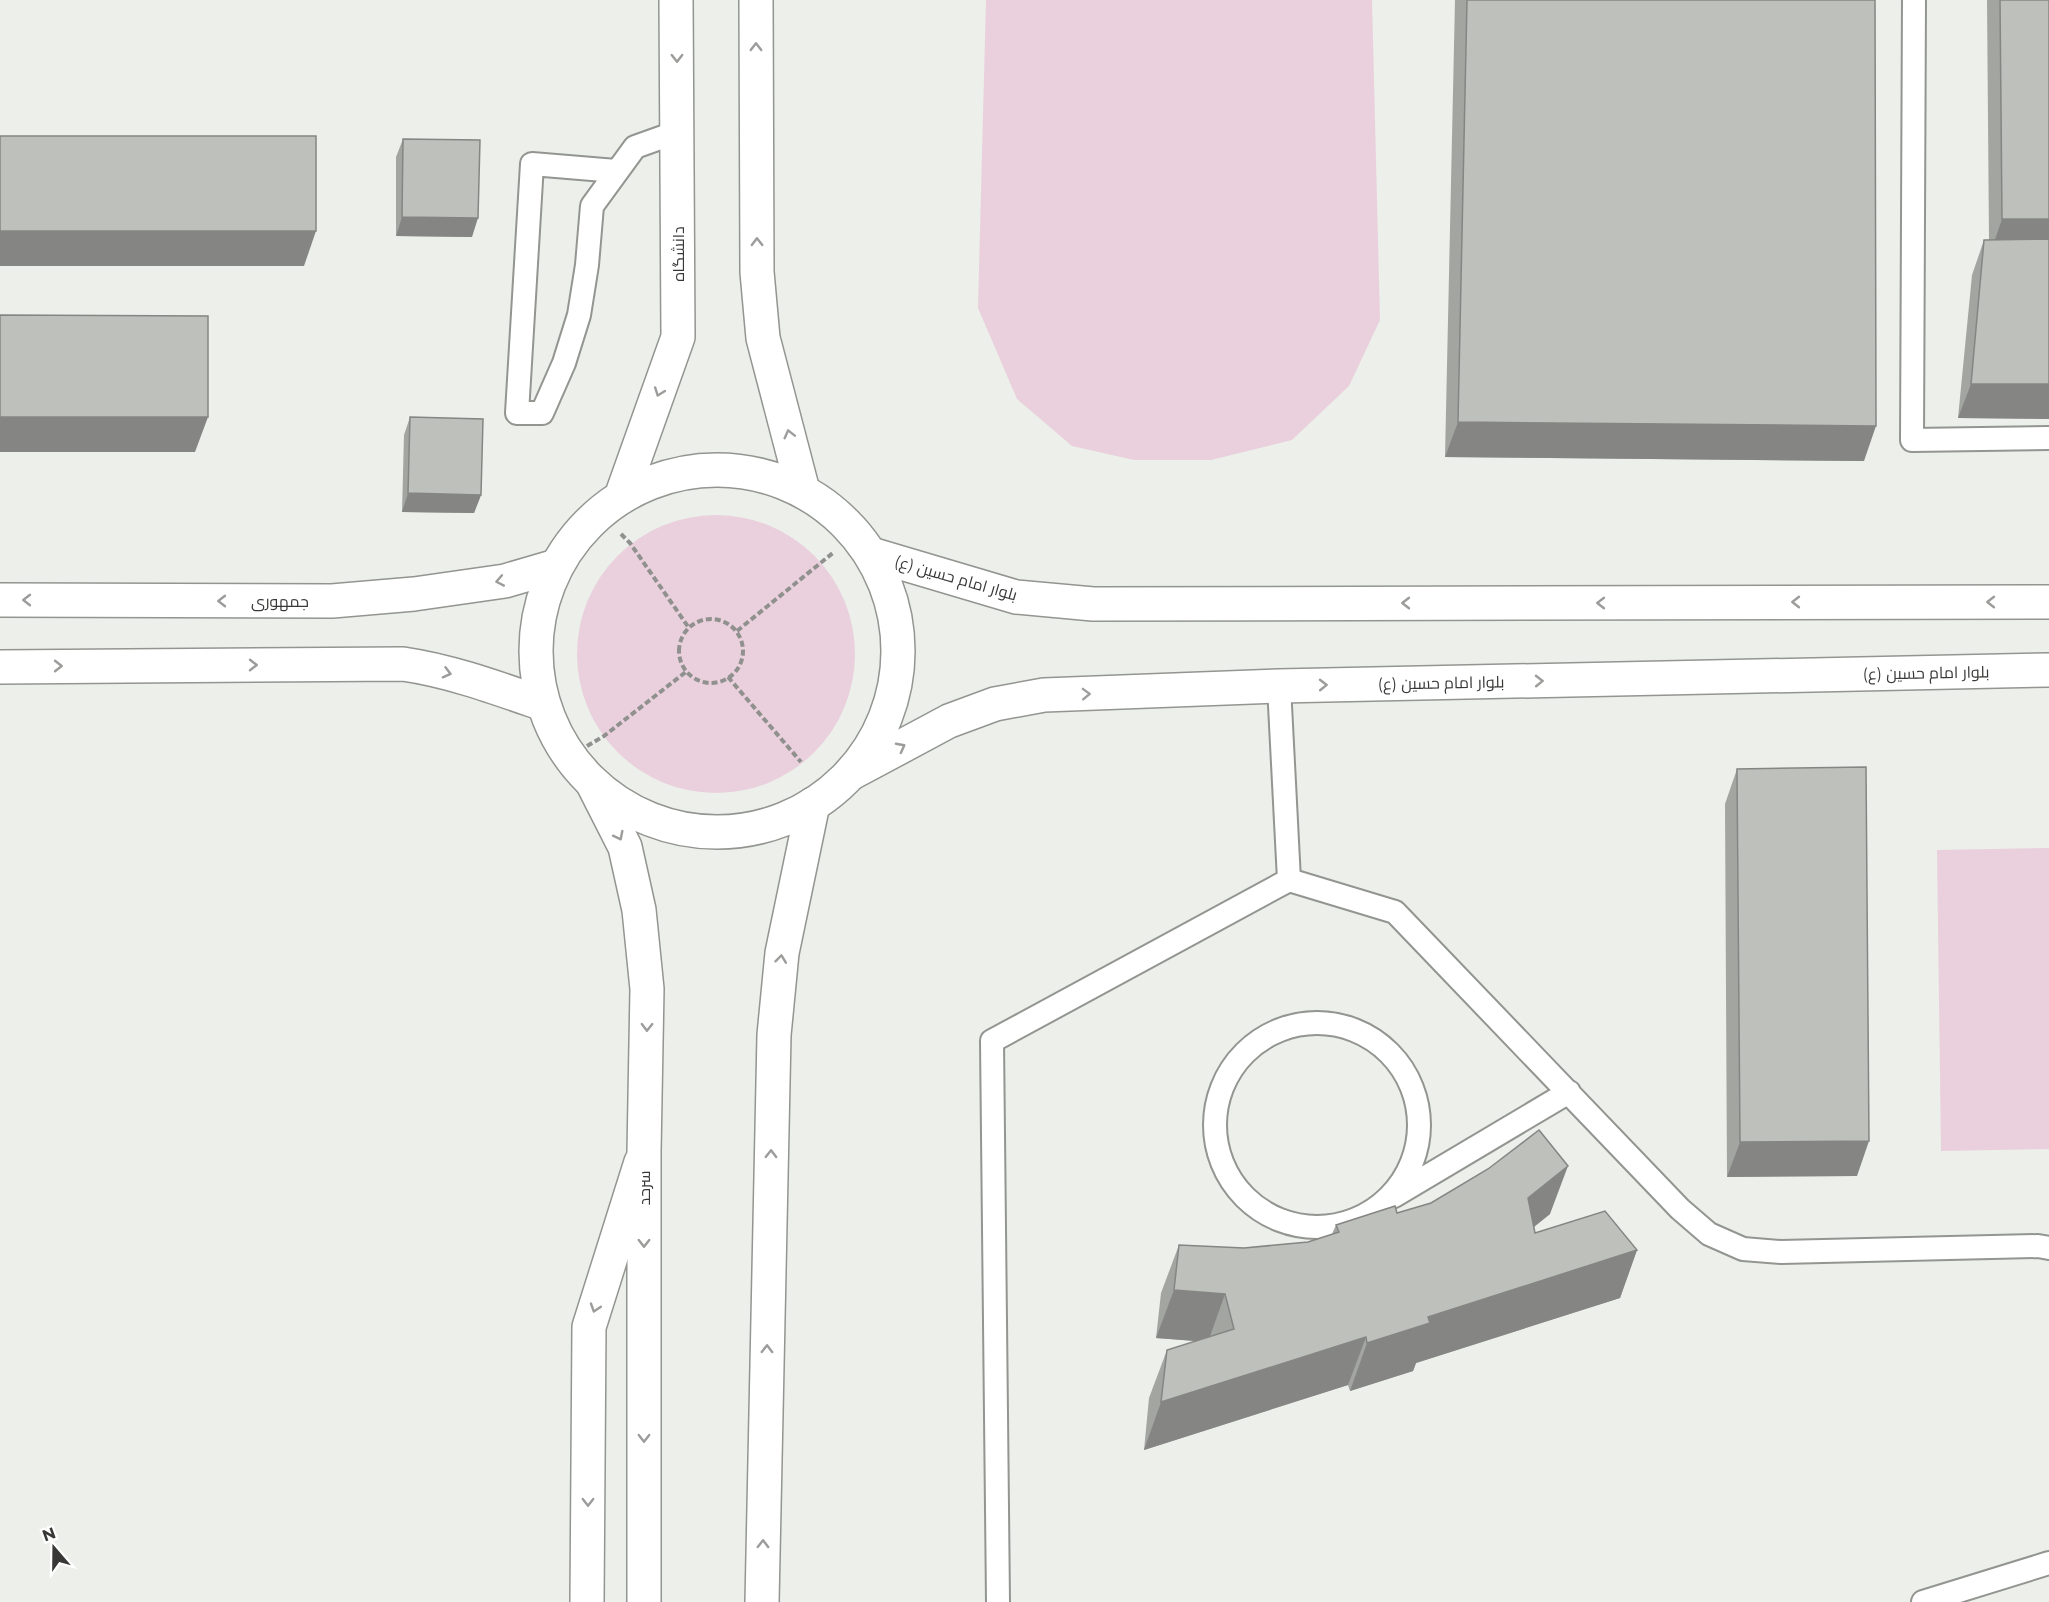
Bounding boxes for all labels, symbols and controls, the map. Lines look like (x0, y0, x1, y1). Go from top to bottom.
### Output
one-way arrow (750, 43, 762, 52)
one-way arrow (671, 54, 683, 63)
street label: دانشگاه (669, 226, 688, 282)
one-way arrow (751, 238, 763, 247)
one-way arrow (653, 386, 666, 397)
one-way arrow (783, 429, 796, 439)
street label: بلوار امام حسین (ع) (892, 551, 1020, 607)
one-way arrow (495, 574, 505, 587)
street label: جمهوری (251, 592, 309, 612)
one-way arrow (23, 594, 32, 606)
one-way arrow (218, 595, 227, 607)
one-way arrow (1791, 596, 1800, 608)
one-way arrow (1986, 596, 1995, 608)
one-way arrow (1401, 597, 1410, 609)
one-way arrow (1596, 597, 1605, 609)
one-way arrow (249, 659, 258, 671)
one-way arrow (54, 660, 63, 672)
street label: بلوار امام حسین (ع) (1862, 662, 1990, 686)
one-way arrow (442, 666, 452, 678)
street label: بلوار امام حسین (ع) (1377, 672, 1505, 696)
one-way arrow (1534, 675, 1543, 687)
one-way arrow (1318, 679, 1327, 692)
one-way arrow (1081, 687, 1090, 700)
one-way arrow (895, 743, 905, 754)
one-way arrow (612, 829, 623, 840)
one-way arrow (775, 954, 787, 964)
one-way arrow (640, 1023, 653, 1032)
one-way arrow (765, 1149, 778, 1158)
street label: سرحد (635, 1170, 654, 1206)
one-way arrow (638, 1239, 650, 1248)
one-way arrow (590, 1302, 602, 1313)
one-way arrow (761, 1344, 773, 1353)
one-way arrow (638, 1434, 650, 1443)
one-way arrow (582, 1498, 594, 1507)
north arrow (24, 1518, 84, 1578)
text: N (40, 1523, 58, 1546)
one-way arrow (757, 1539, 769, 1548)

